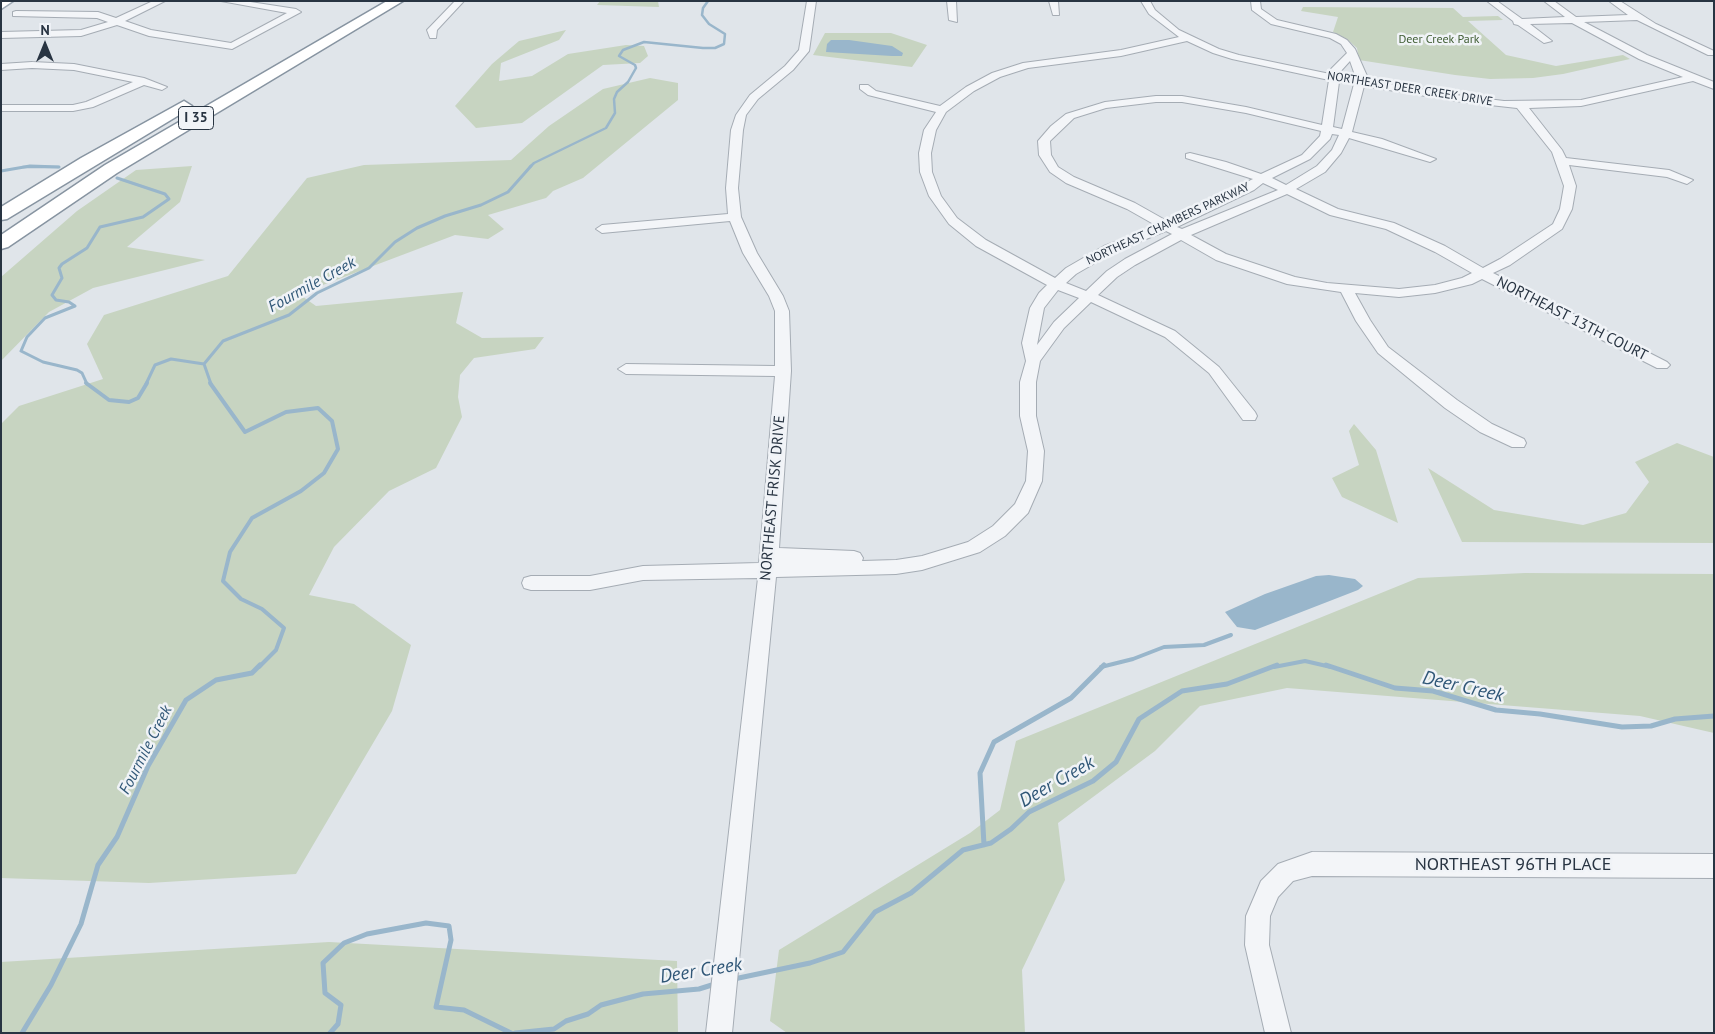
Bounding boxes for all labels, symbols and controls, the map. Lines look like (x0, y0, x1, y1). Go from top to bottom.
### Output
north arrow (20, 20, 70, 70)
text: N (40, 21, 50, 39)
park label: Deer Creek Park (1399, 33, 1479, 47)
street label: NORTHEAST DEER CREEK DRIVE (1326, 69, 1494, 109)
road number: I 35 (178, 106, 214, 130)
street label: NORTHEAST CHAMBERS PARKWAY (1084, 180, 1252, 268)
water label: Fourmile Creek (265, 253, 359, 317)
street label: NORTHEAST 13TH COURT (1493, 273, 1651, 365)
street label: NORTHEAST FRISK DRIVE (757, 415, 789, 581)
water label: Deer Creek (1420, 667, 1506, 707)
water label: Fourmile Creek (115, 702, 177, 798)
water label: Deer Creek (1015, 751, 1099, 813)
street label: NORTHEAST 96TH PLACE (1415, 854, 1611, 876)
water label: Deer Creek (658, 953, 744, 989)

